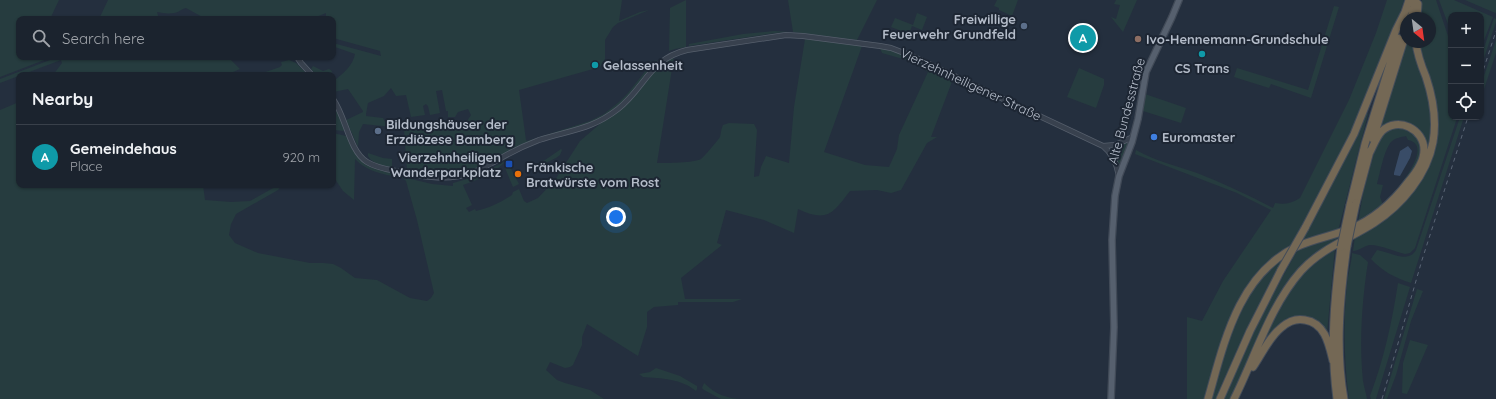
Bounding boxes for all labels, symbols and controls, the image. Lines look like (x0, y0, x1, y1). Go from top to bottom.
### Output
place label: Freiwillige Feuerwehr Grundfeld (882, 11, 1016, 42)
north arrow (1400, 12, 1436, 48)
map controls (1448, 12, 1484, 120)
button: + (1448, 12, 1484, 48)
search box (16, 16, 336, 60)
marker: Freiwillige Feuerwehr Grundfeld (1019, 21, 1029, 31)
pin: A (1070, 23, 1096, 53)
icon: search (30, 27, 52, 49)
text: Search here (62, 29, 145, 48)
place label: Ivo-Hennemann-Grundschule (1146, 31, 1329, 47)
marker: Ivo-Hennemann-Grundschule (1133, 34, 1143, 44)
street label: Vierzehnheiligener Straße (898, 44, 1044, 124)
button: − (1448, 48, 1484, 84)
marker: CS Trans (1197, 49, 1207, 59)
street label: Alte Bundesstraße (1104, 56, 1148, 166)
place label: Gelassenheit (603, 57, 683, 73)
marker: Gelassenheit (590, 60, 600, 70)
place label: CS Trans (1175, 60, 1229, 76)
button: locate (1448, 84, 1484, 120)
text: Nearby (32, 88, 93, 109)
place label: Bildungshäuser der Erzdiözese Bamberg (386, 116, 514, 147)
marker: Bildungshäuser der Erzdiözese Bamberg (373, 126, 383, 136)
place label: Euromaster (1162, 129, 1236, 145)
marker: Euromaster (1149, 132, 1159, 142)
text: Gemeindehaus (70, 139, 177, 158)
text: A (41, 149, 49, 165)
text: 920 m (282, 149, 320, 165)
place label: Vierzehnheiligen Wanderparkplatz (391, 149, 501, 180)
text: Place (70, 158, 103, 174)
marker: Vierzehnheiligen Wanderparkplatz (504, 159, 514, 169)
place label: Fränkische Bratwürste vom Rost (526, 159, 660, 190)
marker: Fränkische Bratwürste vom Rost (513, 169, 523, 179)
your location (606, 207, 626, 227)

